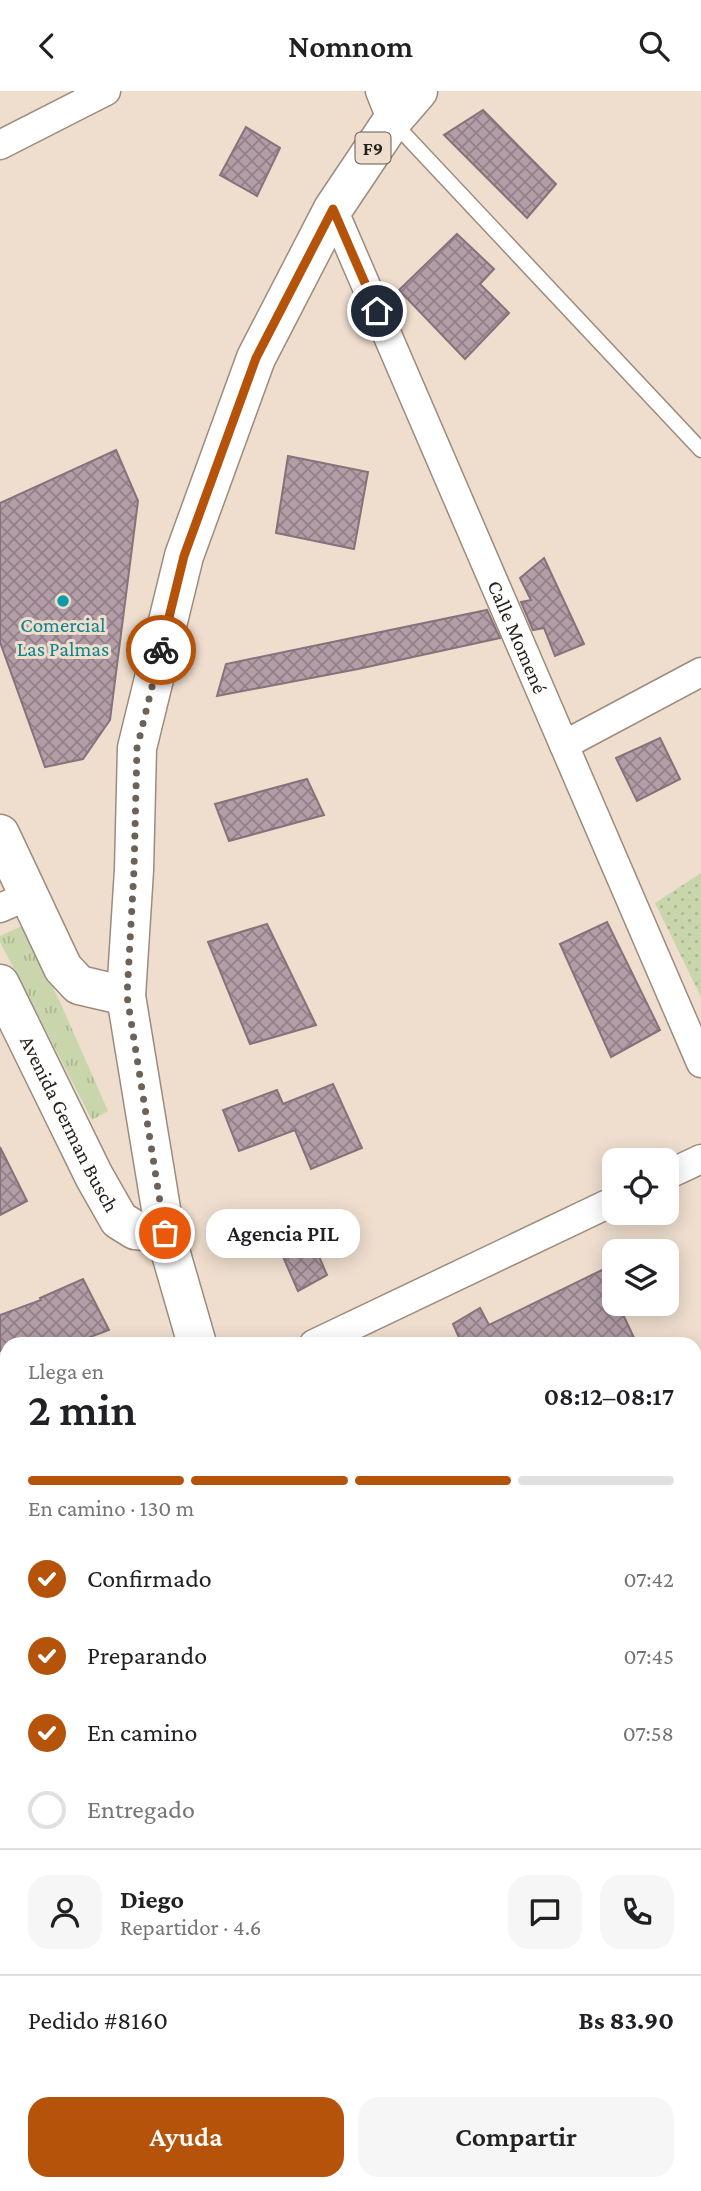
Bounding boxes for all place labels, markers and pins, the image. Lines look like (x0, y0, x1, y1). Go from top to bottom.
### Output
pin (347, 281, 407, 341)
marker: Comercial Las Palmas (55, 593, 71, 609)
place label: Comercial Las Palmas (17, 613, 109, 661)
pin (135, 1203, 195, 1263)
callout: Agencia PIL (207, 1209, 361, 1257)

